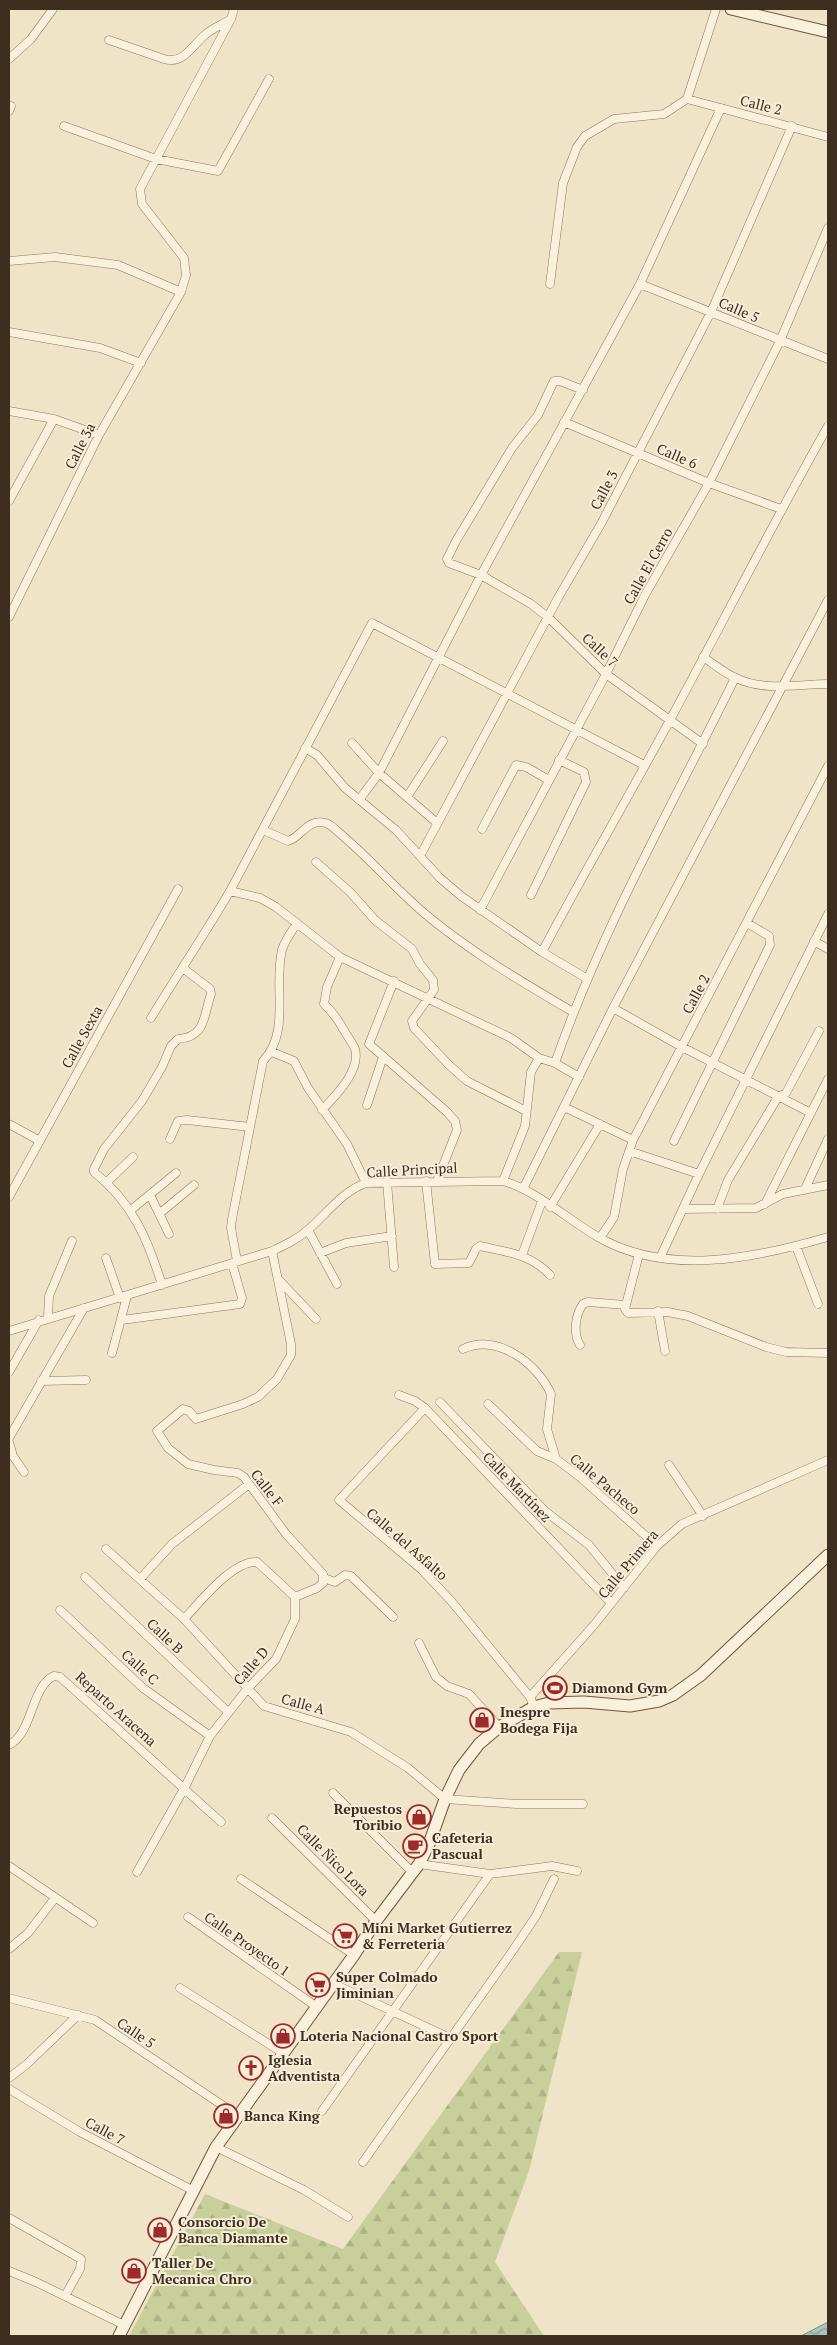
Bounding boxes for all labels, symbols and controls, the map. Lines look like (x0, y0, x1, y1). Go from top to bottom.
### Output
street label: Calle 2 (738, 90, 784, 119)
street label: Calle 5 (716, 293, 762, 327)
street label: Calle 3a (60, 419, 99, 472)
street label: Calle 6 (654, 439, 701, 473)
street label: Calle 3 (585, 467, 622, 513)
street label: Calle El Cerro (619, 524, 677, 608)
street label: Calle 7 (578, 628, 622, 671)
street label: Calle 2 (677, 971, 714, 1017)
street label: Calle Sexta (57, 1002, 107, 1071)
street label: Calle Principal (366, 1158, 458, 1181)
street label: Calle Martínez (479, 1447, 556, 1526)
street label: Calle Pacheco (566, 1449, 645, 1519)
street label: Calle F (247, 1465, 288, 1510)
street label: Calle del Asfalto (363, 1503, 452, 1584)
street label: Calle Primera (593, 1525, 662, 1602)
street label: Calle B (143, 1614, 188, 1657)
street label: Calle D (229, 1642, 273, 1689)
street label: Calle C (118, 1645, 163, 1688)
street label: Reparto Aracena (72, 1667, 161, 1750)
sports icon: Diamond Gym (542, 1675, 568, 1701)
place label: Diamond Gym (572, 1678, 668, 1697)
street label: Calle A (279, 1689, 327, 1719)
place label: Inespre Bodega Fija (500, 1702, 578, 1737)
shop icon: Inespre Bodega Fija (469, 1707, 495, 1733)
place label: Repuestos Toribio (334, 1799, 402, 1834)
shop icon: Repuestos Toribio (406, 1804, 432, 1830)
street label: Calle Ñico Lora (293, 1819, 374, 1900)
place label: Cafeteria Pascual (432, 1828, 493, 1863)
cafe icon: Cafeteria Pascual (402, 1833, 428, 1859)
street label: Calle Proyecto 1 (201, 1907, 294, 1980)
place label: Mini Market Gutierrez & Ferreteria (362, 1918, 512, 1953)
supermarket icon: Mini Market Gutierrez & Ferreteria (332, 1923, 358, 1949)
place label: Super Colmado Jiminian (336, 1967, 438, 2002)
supermarket icon: Super Colmado Jiminian (305, 1972, 331, 1998)
street label: Calle 5 (113, 2013, 159, 2052)
shop icon: Loteria Nacional Castro Sport (270, 2023, 296, 2049)
place label: Loteria Nacional Castro Sport (300, 2026, 499, 2045)
place label: Iglesia Adventista (268, 2050, 341, 2085)
church icon: Iglesia Adventista (238, 2055, 264, 2081)
shop icon: Banca King (213, 2103, 239, 2129)
place label: Banca King (244, 2106, 321, 2125)
street label: Calle 7 (82, 2112, 128, 2149)
place label: Consorcio De Banca Diamante (178, 2212, 288, 2247)
shop icon: Consorcio De Banca Diamante (147, 2217, 173, 2243)
place label: Taller De Mecanica Chro (152, 2253, 252, 2288)
shop icon: Taller De Mecanica Chro (121, 2258, 147, 2284)

